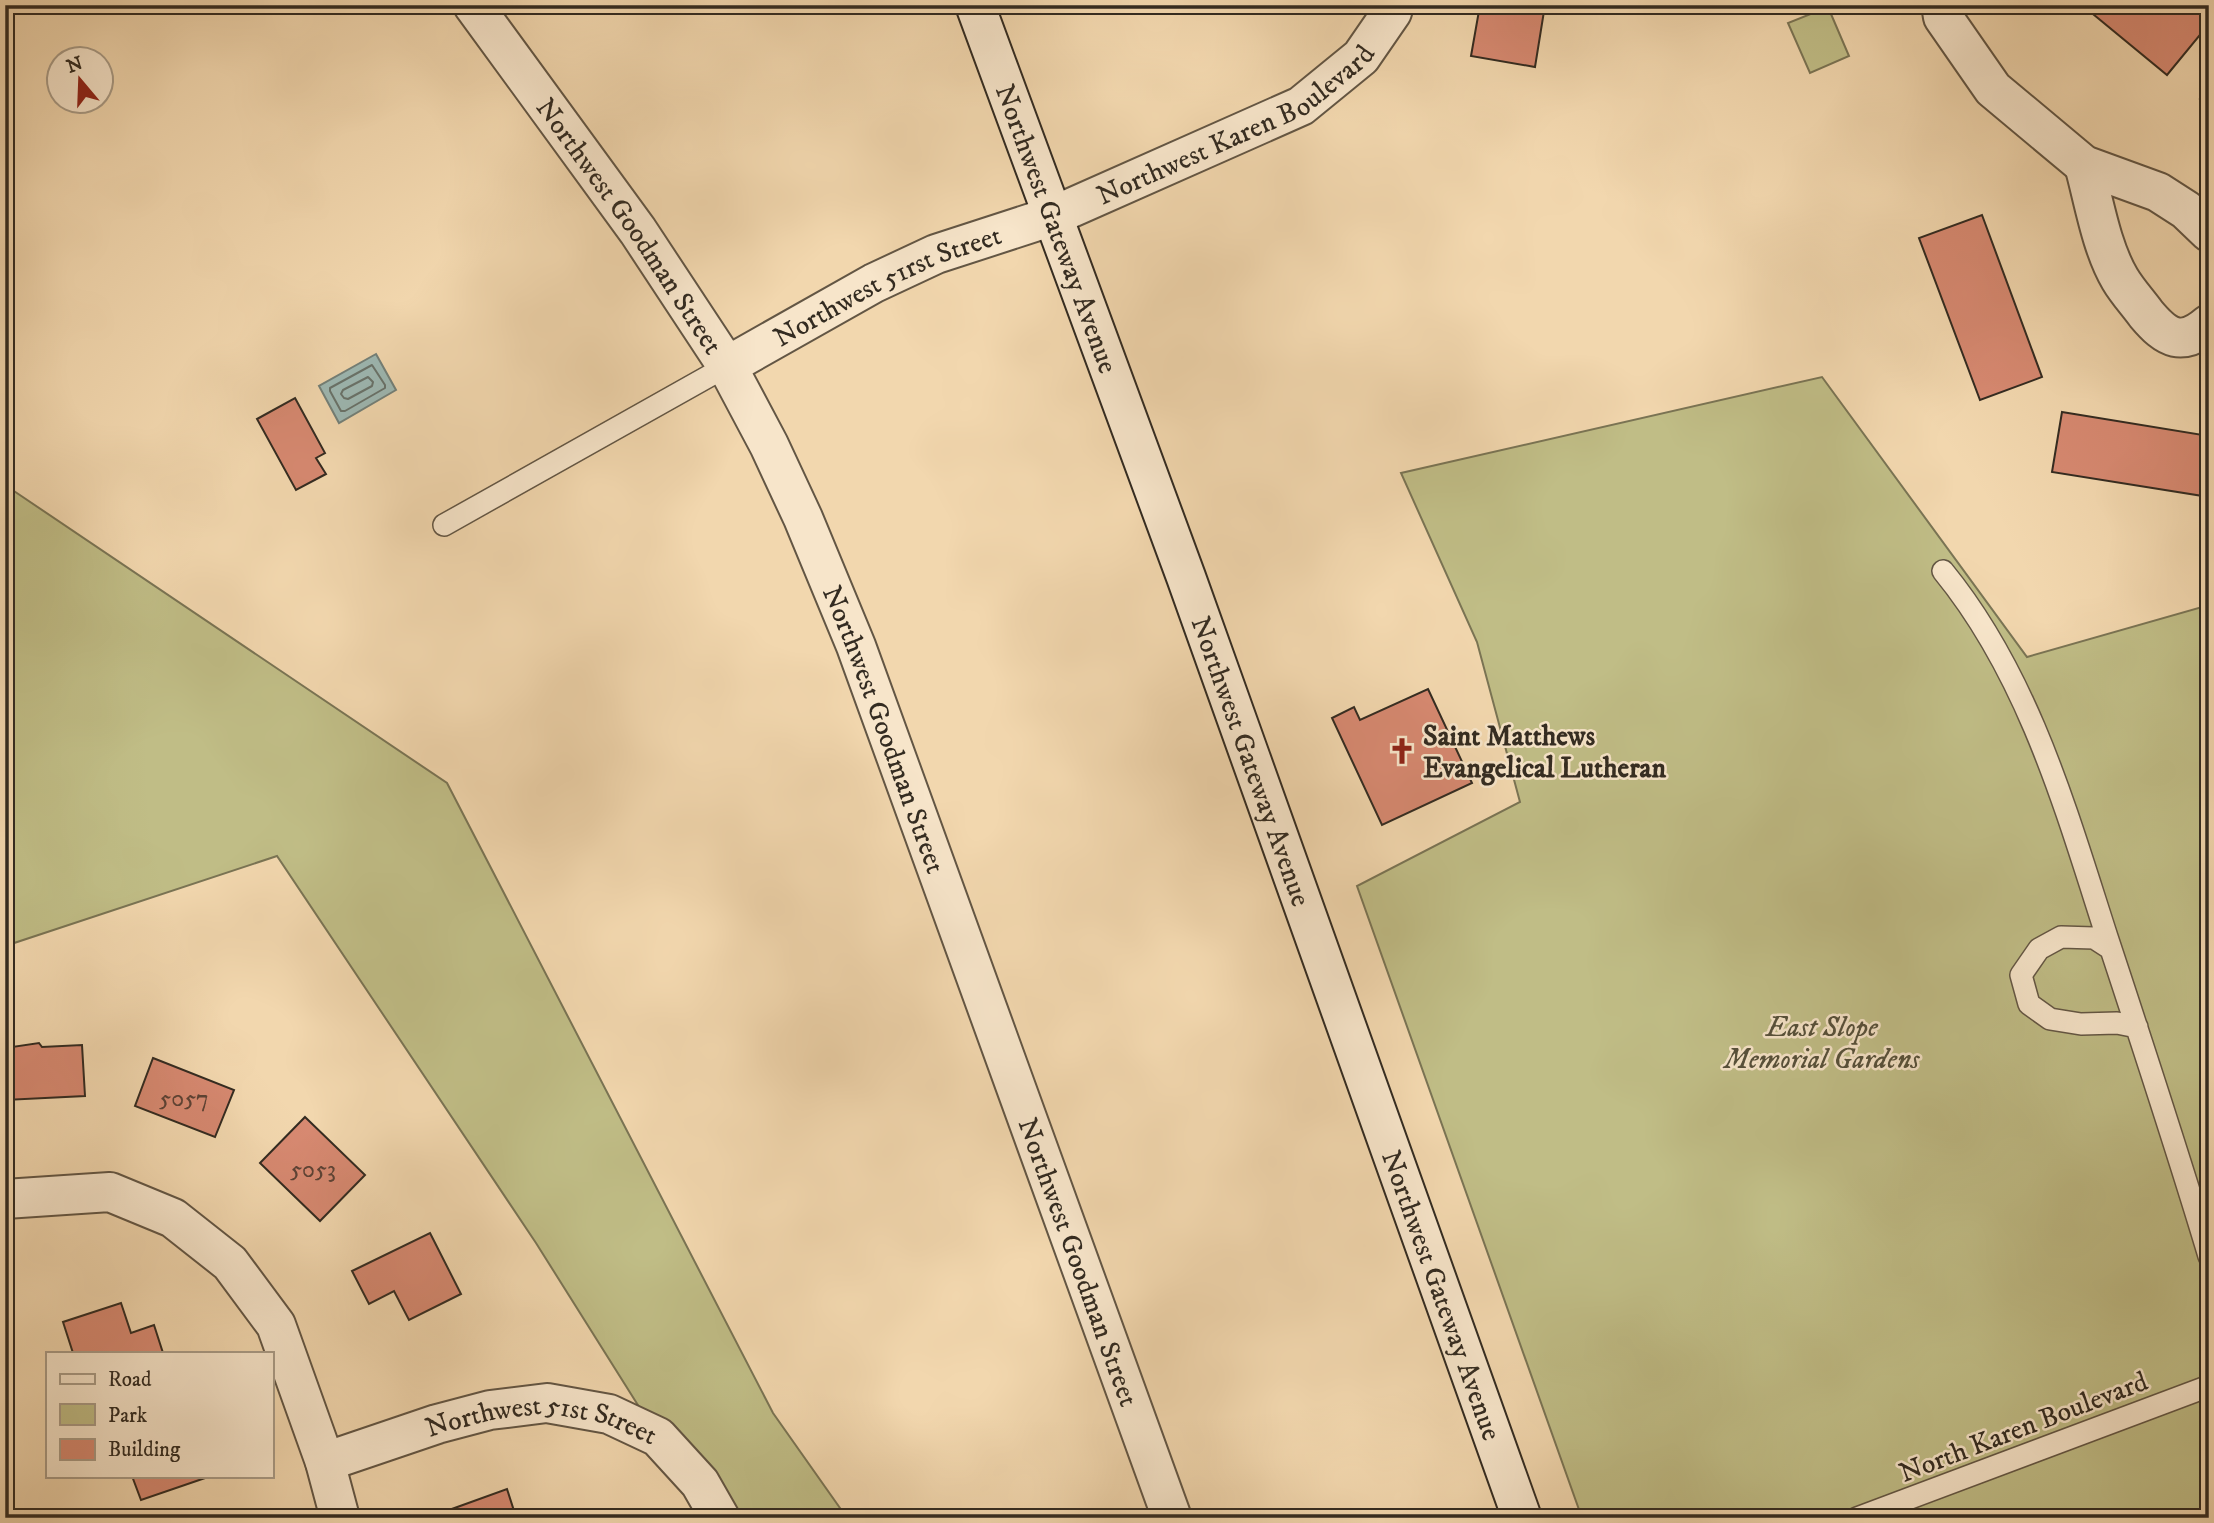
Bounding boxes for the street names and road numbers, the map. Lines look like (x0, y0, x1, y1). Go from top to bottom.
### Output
street label: Northwest Karen Boulevard (1091, 38, 1383, 213)
street label: Northwest Gateway Avenue (987, 79, 1125, 378)
street label: Northwest Goodman Street (528, 92, 730, 361)
street label: Northwest 51rst Street (768, 218, 1006, 355)
street label: Northwest Goodman Street (814, 581, 953, 878)
street label: Northwest Gateway Avenue (1182, 612, 1318, 911)
street label: Northwest Goodman Street (1009, 1113, 1146, 1411)
street label: Northwest Gateway Avenue (1373, 1146, 1509, 1445)
street label: North Karen Boulevard (1894, 1364, 2153, 1491)
street label: Northwest 51st Street (421, 1387, 663, 1453)

